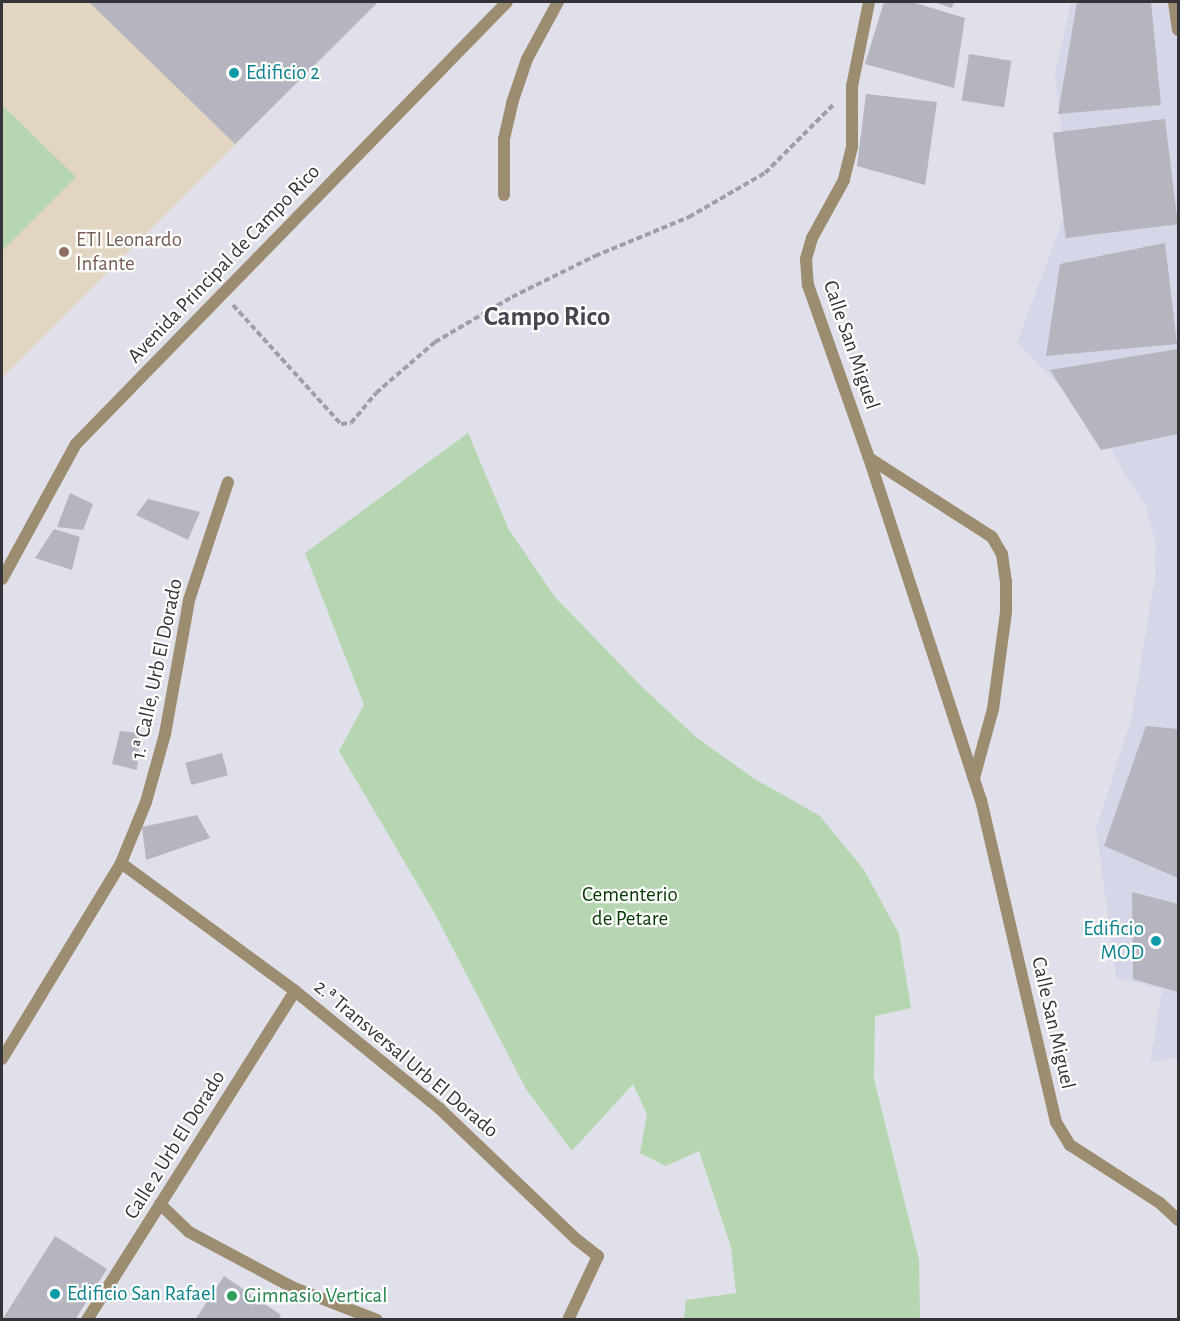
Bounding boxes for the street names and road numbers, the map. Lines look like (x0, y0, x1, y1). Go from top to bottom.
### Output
street label: Avenida Principal de Campo Rico (122, 159, 326, 369)
street label: Calle San Miguel (817, 277, 885, 413)
street label: 1.ª Calle, Urb El Dorado (126, 576, 188, 762)
street label: Calle San Miguel (1026, 954, 1080, 1092)
street label: 2.ª Transversal Urb El Dorado (309, 974, 503, 1144)
street label: Calle 2 Urb El Dorado (119, 1066, 231, 1224)

